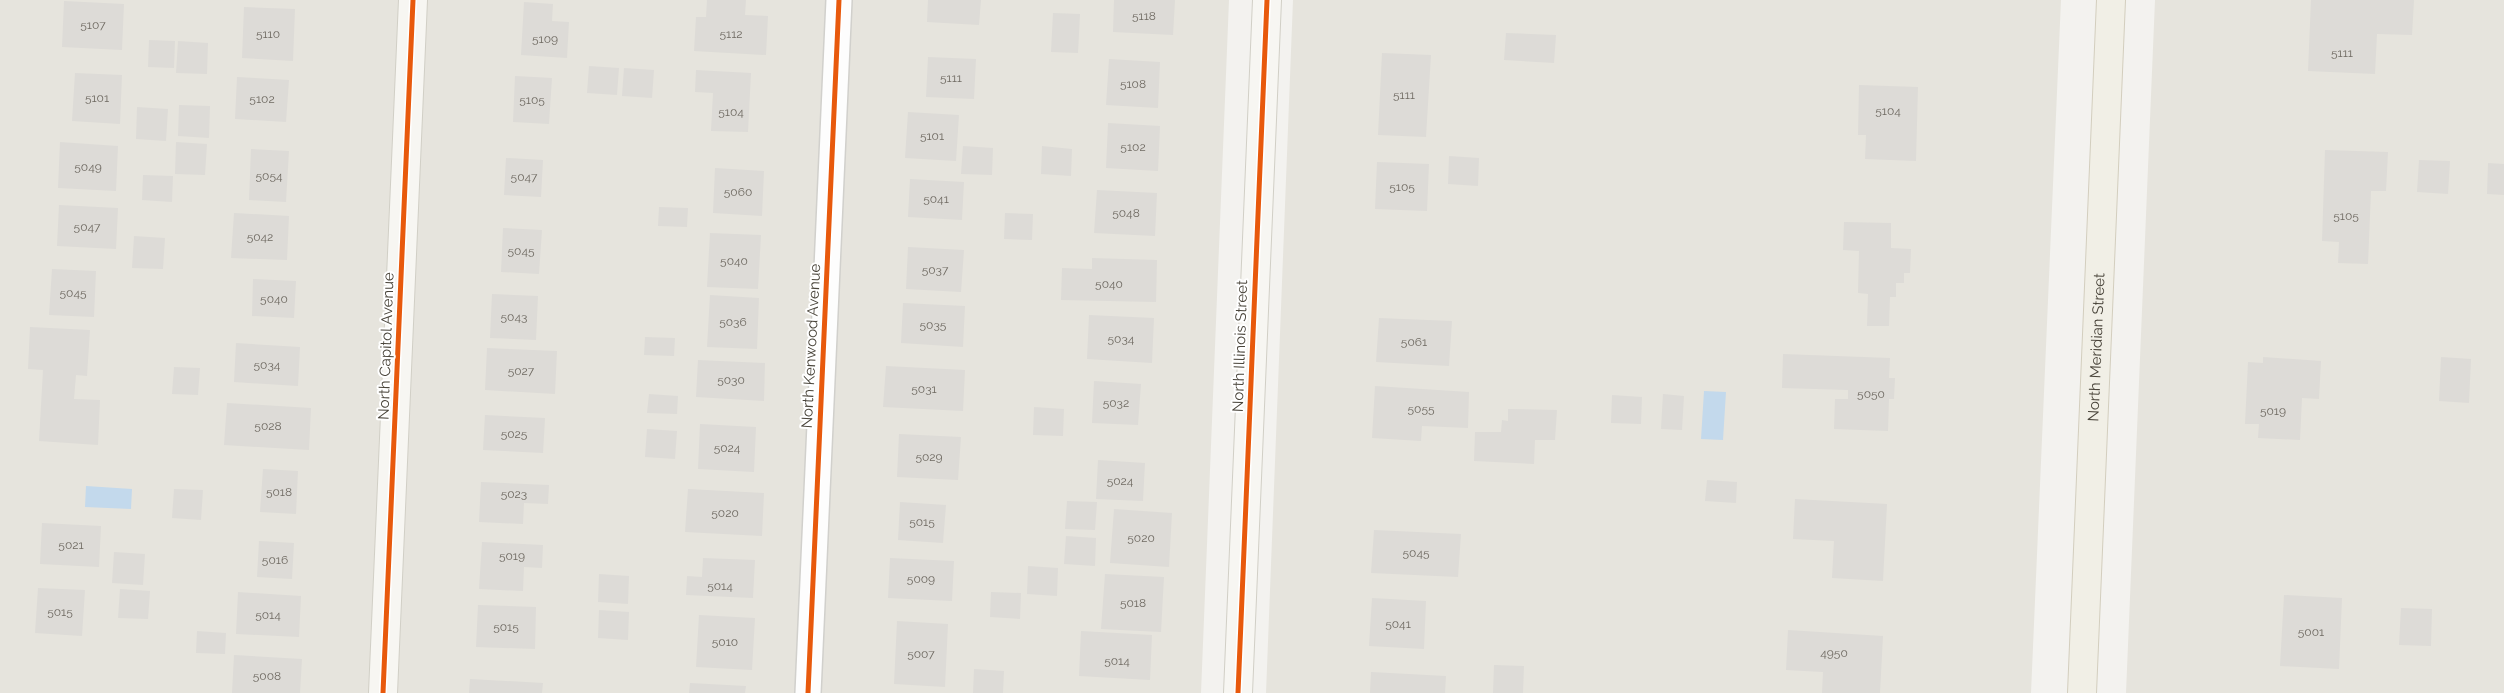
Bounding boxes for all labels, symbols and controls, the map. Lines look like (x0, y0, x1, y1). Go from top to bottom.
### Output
house number: 5118 (1132, 9, 1156, 23)
house number: 5107 (80, 18, 106, 32)
house number: 5110 (256, 27, 280, 41)
house number: 5112 (719, 27, 743, 41)
house number: 5109 (532, 32, 558, 46)
house number: 5111 (2331, 46, 2353, 60)
house number: 5111 (940, 71, 962, 85)
house number: 5108 (1120, 77, 1146, 91)
house number: 5111 (1393, 88, 1415, 102)
house number: 5101 (85, 91, 109, 105)
house number: 5102 (249, 92, 275, 106)
house number: 5105 (519, 93, 545, 107)
house number: 5104 (1875, 104, 1901, 118)
house number: 5104 (718, 105, 744, 119)
house number: 5101 (920, 129, 944, 143)
house number: 5102 (1120, 140, 1146, 154)
house number: 5049 (74, 160, 102, 174)
house number: 5054 (256, 169, 283, 183)
house number: 5047 (511, 170, 538, 184)
house number: 5105 (1389, 180, 1415, 194)
house number: 5060 (724, 185, 752, 199)
house number: 5041 (923, 192, 949, 206)
house number: 5048 (1112, 206, 1140, 220)
house number: 5105 (2333, 209, 2359, 223)
house number: 5047 (74, 220, 101, 234)
house number: 5042 (247, 230, 273, 244)
house number: 5045 (508, 244, 535, 258)
house number: 5040 (720, 254, 748, 268)
street label: North Kenwood Avenue (798, 263, 824, 429)
house number: 5037 (922, 263, 949, 277)
street label: North Capitol Avenue (374, 272, 398, 420)
street label: North Meridian Street (2084, 273, 2109, 422)
house number: 5040 (1095, 277, 1123, 291)
street label: North Illinois Street (1229, 280, 1251, 412)
house number: 5045 (60, 286, 87, 300)
house number: 5040 (260, 292, 288, 306)
house number: 5043 (501, 310, 527, 324)
house number: 5036 (719, 315, 747, 329)
house number: 5035 (920, 318, 947, 332)
house number: 5034 (1108, 332, 1135, 346)
house number: 5061 (1401, 335, 1427, 349)
house number: 5034 (254, 358, 281, 372)
house number: 5027 (508, 364, 535, 378)
house number: 5030 (717, 373, 745, 387)
house number: 5031 (911, 382, 937, 396)
house number: 5050 (1857, 387, 1885, 401)
house number: 5032 (1103, 396, 1129, 410)
house number: 5055 (1408, 402, 1435, 416)
house number: 5019 (2260, 404, 2286, 418)
house number: 5028 (254, 419, 282, 433)
house number: 5025 (501, 427, 528, 441)
house number: 5024 (714, 441, 741, 455)
house number: 5029 (915, 450, 943, 464)
house number: 5024 (1107, 474, 1134, 488)
house number: 5018 (266, 485, 292, 499)
house number: 5023 (501, 487, 527, 501)
house number: 5020 (711, 506, 739, 520)
house number: 5015 (909, 515, 935, 529)
house number: 5020 (1127, 531, 1155, 545)
house number: 5021 (58, 538, 84, 552)
house number: 5045 (1403, 546, 1430, 560)
house number: 5019 (499, 549, 525, 563)
house number: 5016 (262, 553, 288, 567)
house number: 5009 (907, 572, 935, 586)
house number: 5014 (707, 579, 733, 593)
house number: 5018 (1120, 596, 1146, 610)
house number: 5015 (47, 605, 73, 619)
house number: 5014 (255, 608, 281, 622)
house number: 5041 (1385, 617, 1411, 631)
house number: 5015 (493, 620, 519, 634)
house number: 5001 (2298, 625, 2324, 639)
house number: 5010 (712, 635, 738, 649)
house number: 4950 (1820, 646, 1848, 660)
house number: 5007 (907, 647, 935, 661)
house number: 5014 (1104, 654, 1130, 668)
house number: 5008 (253, 669, 281, 683)

